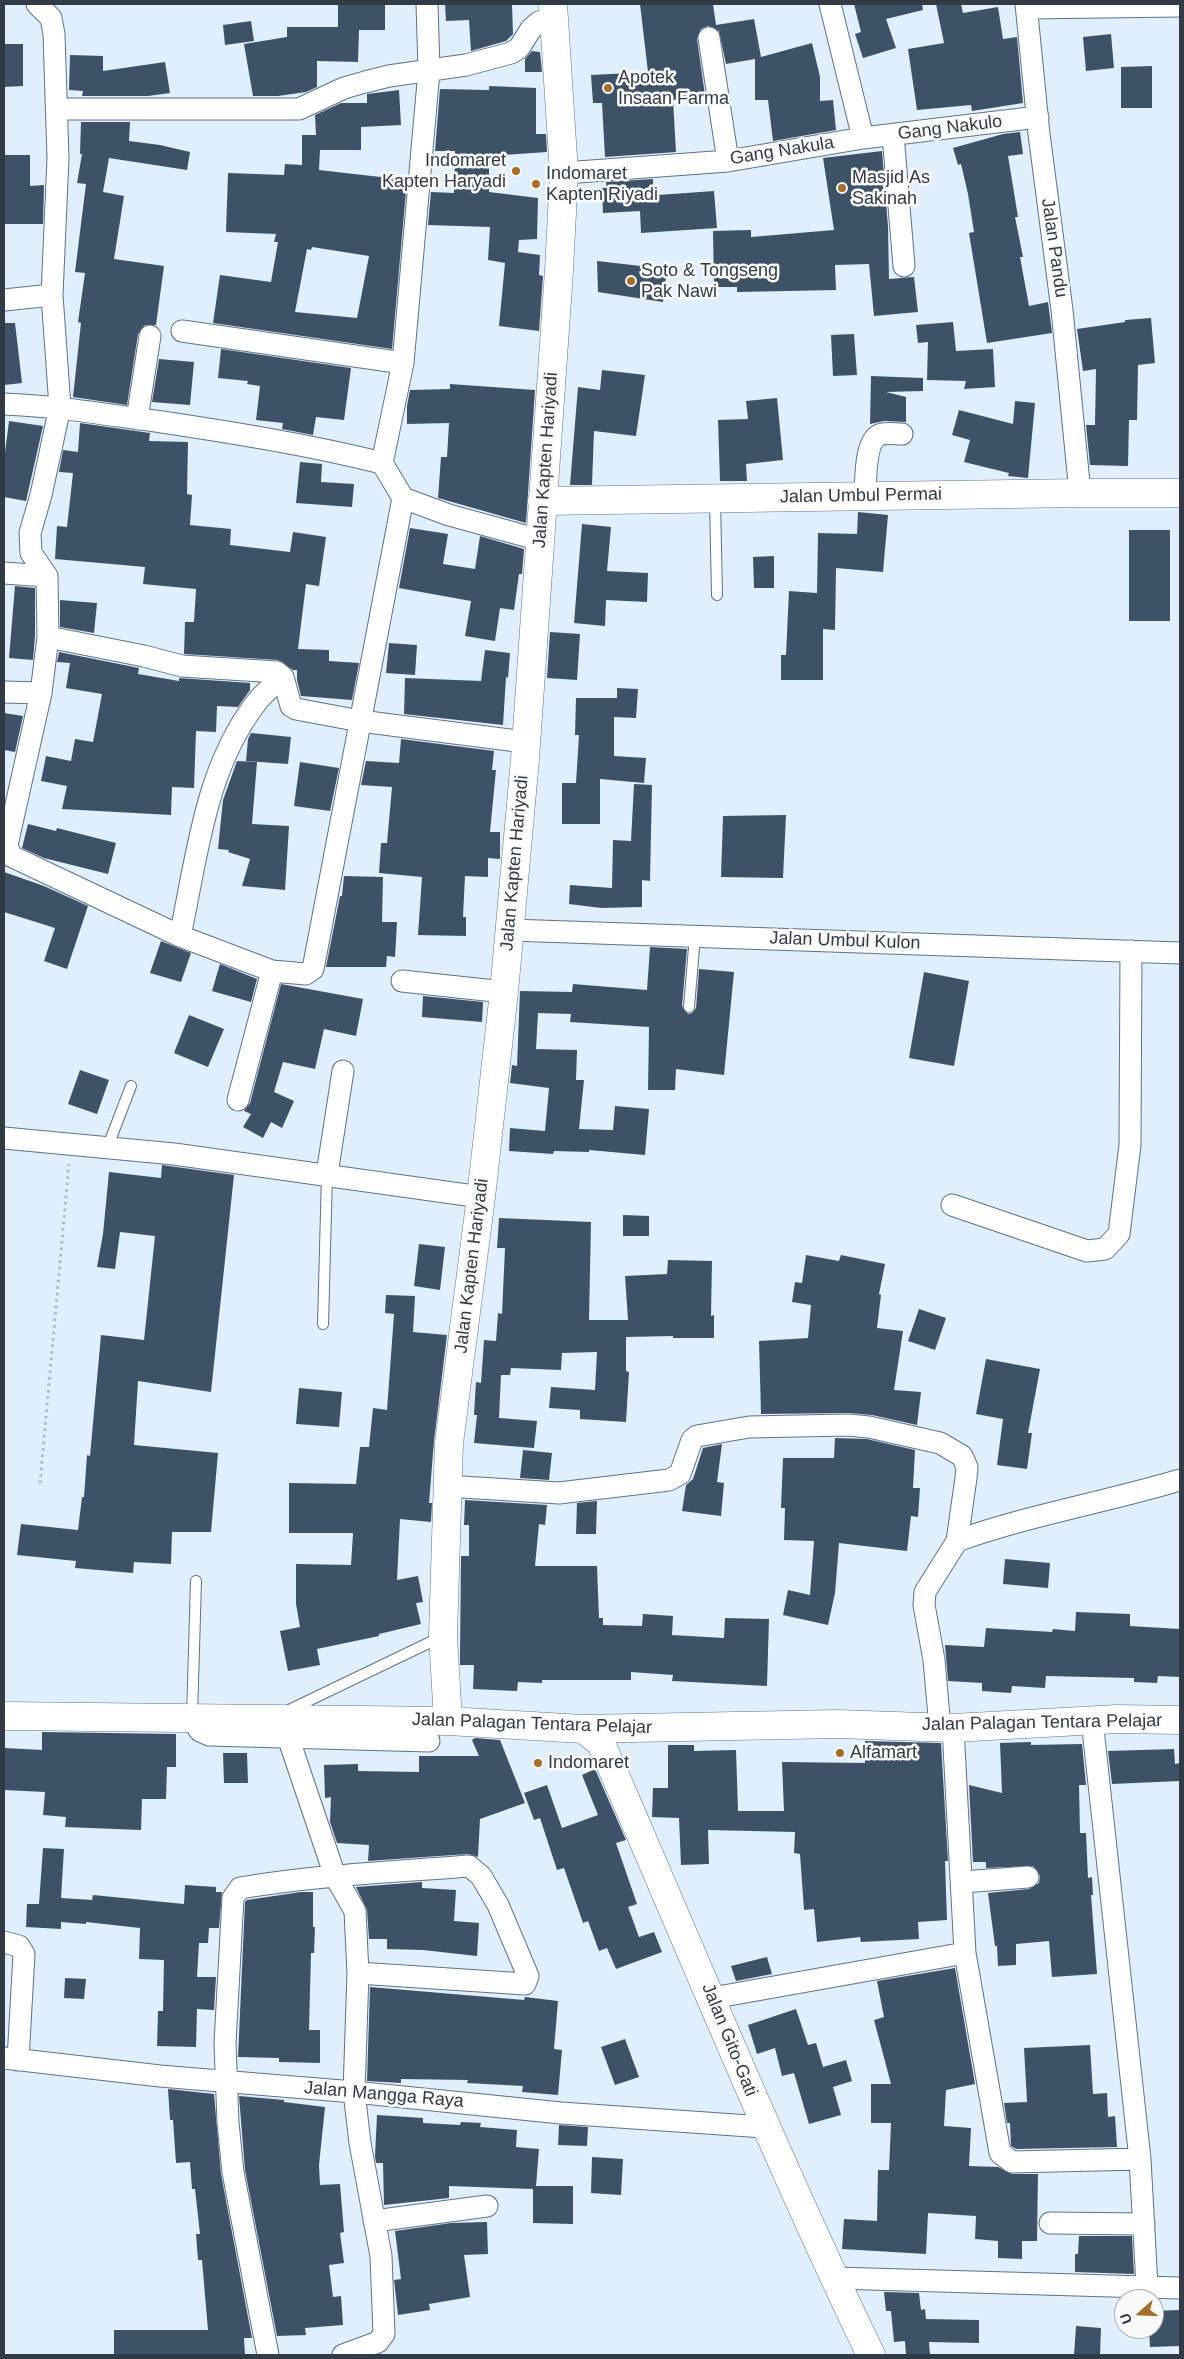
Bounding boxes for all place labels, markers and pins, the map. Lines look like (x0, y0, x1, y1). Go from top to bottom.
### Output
place label: Apotek Insaan Farma (618, 67, 729, 110)
marker: Apotek Insaan Farma (602, 82, 614, 94)
place label: Indomaret Kapten Haryadi (382, 150, 506, 192)
place label: Indomaret Kapten Riyadi (546, 163, 658, 205)
marker: Indomaret Kapten Haryadi (510, 165, 522, 177)
place label: Masjid As Sakinah (852, 167, 930, 210)
marker: Indomaret Kapten Riyadi (530, 178, 542, 190)
marker: Masjid As Sakinah (836, 182, 848, 194)
place label: Soto & Tongseng Pak Nawi (641, 260, 778, 302)
marker: Soto & Tongseng Pak Nawi (625, 275, 637, 287)
place label: Alfamart (850, 1742, 917, 1764)
marker: Alfamart (834, 1747, 846, 1759)
place label: Indomaret (548, 1752, 629, 1774)
marker: Indomaret (532, 1757, 544, 1769)

